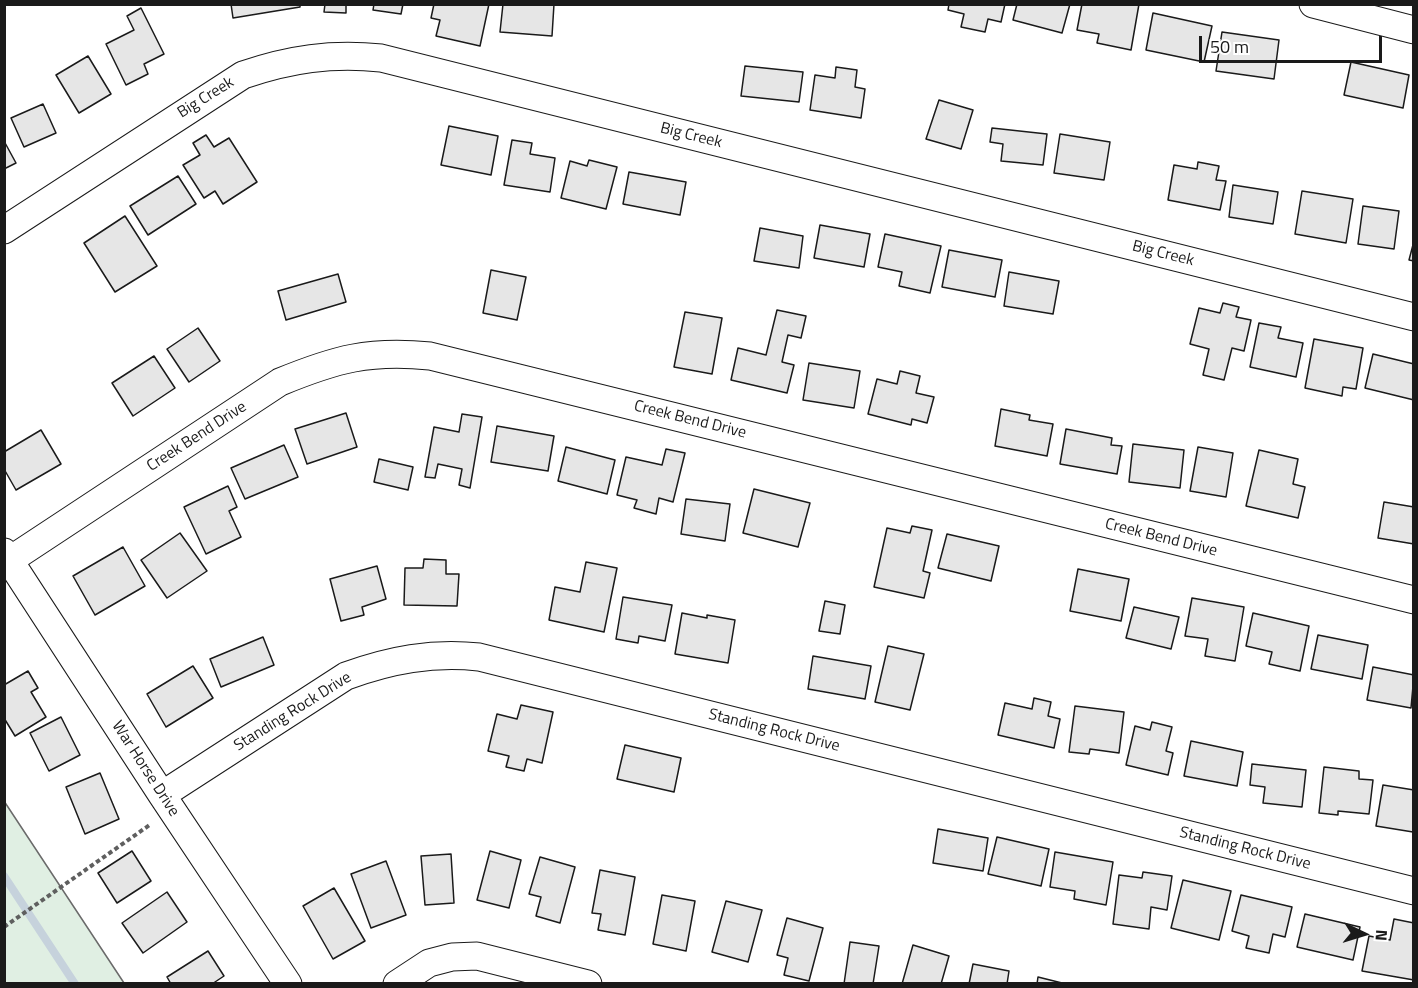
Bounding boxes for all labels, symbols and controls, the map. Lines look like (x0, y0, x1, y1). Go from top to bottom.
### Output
scale bar (1202, 24, 1385, 62)
text: 50 m (1210, 33, 1249, 60)
street label: Big Creek (174, 73, 238, 123)
street label: Big Creek (658, 119, 724, 153)
street label: Big Creek (1130, 237, 1196, 271)
street label: Creek Bend Drive (632, 397, 748, 443)
street label: Creek Bend Drive (144, 398, 250, 476)
street label: Creek Bend Drive (1103, 515, 1219, 561)
street label: Standing Rock Drive (231, 668, 355, 756)
street label: Standing Rock Drive (706, 705, 842, 757)
street label: War Horse Drive (107, 718, 183, 820)
street label: Standing Rock Drive (1177, 823, 1313, 875)
north arrow (1334, 904, 1394, 964)
text: N (1370, 929, 1394, 942)

